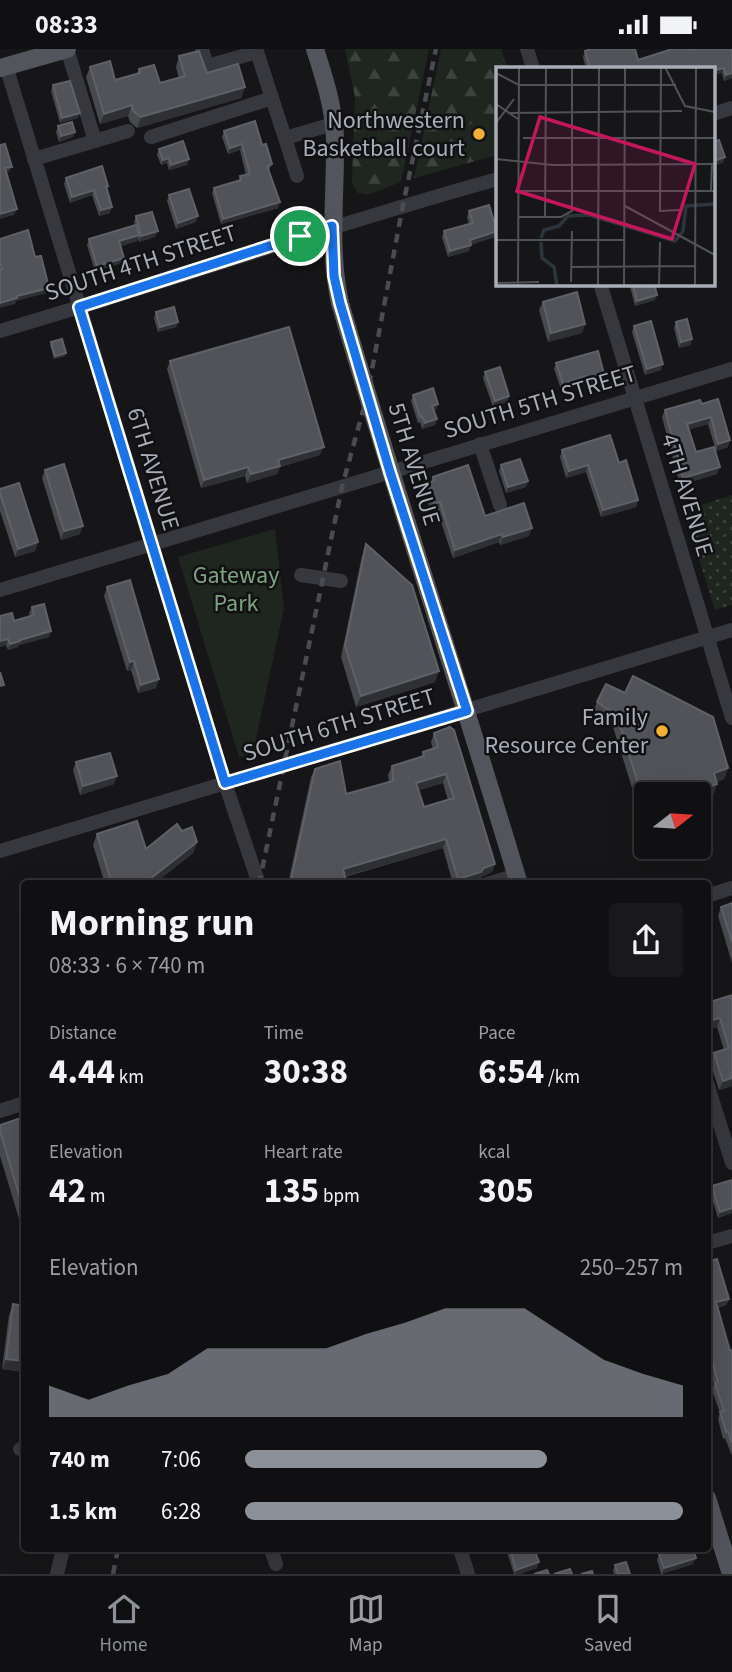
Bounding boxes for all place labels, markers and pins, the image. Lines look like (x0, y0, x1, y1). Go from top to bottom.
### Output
place label: Northwestern Basketball court (302, 103, 465, 166)
marker: Northwestern Basketball court (471, 126, 487, 142)
pin (270, 206, 330, 266)
place label: Family Resource Center (485, 700, 649, 763)
marker: Family Resource Center (654, 723, 670, 739)

